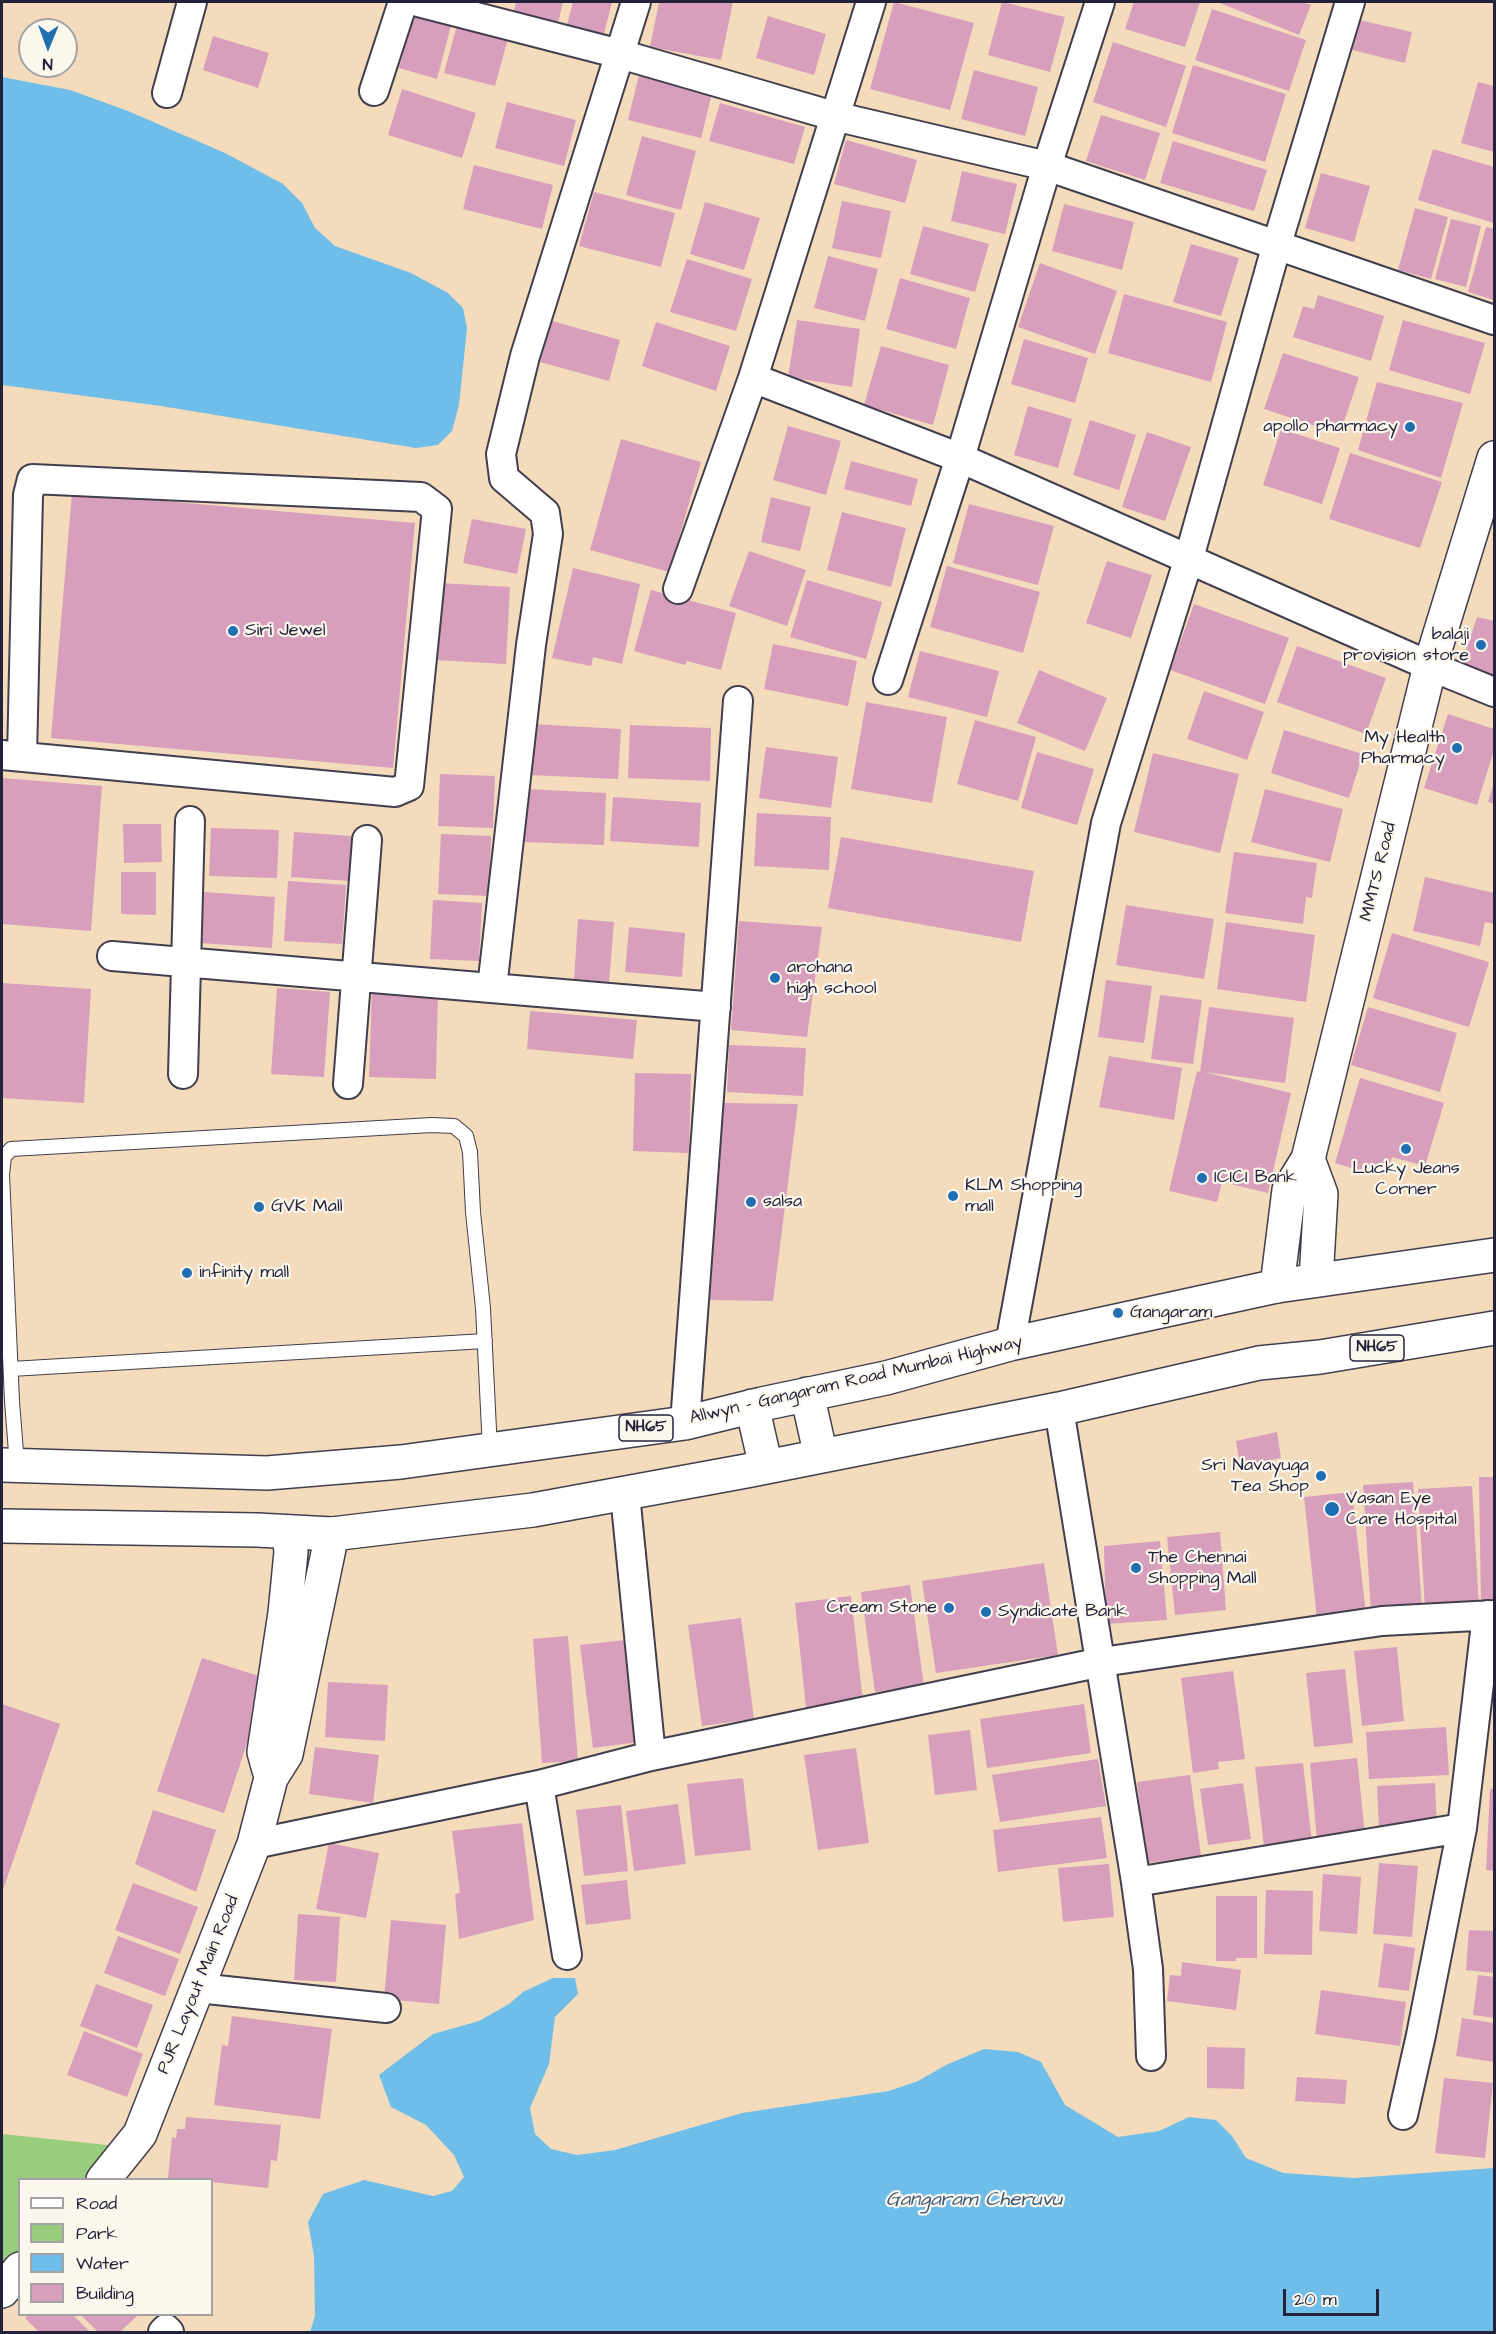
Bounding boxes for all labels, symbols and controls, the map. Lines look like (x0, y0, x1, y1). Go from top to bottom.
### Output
north arrow (18, 18, 78, 78)
text: N (43, 53, 53, 75)
place label: apollo pharmacy (1263, 416, 1398, 438)
marker: apollo pharmacy (1403, 420, 1417, 434)
place label: Siri Jewel (245, 620, 326, 642)
marker: Siri Jewel (226, 624, 240, 638)
place label: balaji provision store (1343, 624, 1469, 666)
marker: balaji provision store (1474, 638, 1488, 652)
place label: My Health Pharmacy (1361, 727, 1445, 770)
marker: My Health Pharmacy (1450, 741, 1464, 755)
street label: MMTS Road (1356, 820, 1402, 924)
place label: arohana high school (787, 957, 876, 1000)
marker: arohana high school (768, 971, 782, 985)
marker: Lucky Jeans Corner (1399, 1142, 1413, 1156)
place label: Lucky Jeans Corner (1352, 1158, 1460, 1200)
place label: ICICI Bank (1214, 1167, 1297, 1189)
marker: ICICI Bank (1195, 1171, 1209, 1185)
place label: KLM Shopping mall (965, 1175, 1082, 1218)
marker: KLM Shopping mall (946, 1189, 960, 1203)
place label: salsa (763, 1191, 802, 1213)
marker: salsa (744, 1195, 758, 1209)
place label: GVK Mall (271, 1196, 343, 1218)
marker: GVK Mall (252, 1200, 266, 1214)
place label: infinity mall (199, 1262, 289, 1284)
marker: infinity mall (180, 1266, 194, 1280)
place label: Gangaram (1130, 1302, 1212, 1324)
marker: Gangaram (1111, 1306, 1125, 1320)
street label: Allwyn - Gangaram Road Mumbai Highway (687, 1332, 1025, 1430)
road number: NH65 (1350, 1335, 1404, 1361)
road number: NH65 (619, 1415, 673, 1441)
place label: Sri Navayuga Tea Shop (1201, 1455, 1309, 1498)
marker: Sri Navayuga Tea Shop (1314, 1469, 1328, 1483)
place label: Vasan Eye Care Hospital (1346, 1488, 1457, 1530)
marker: Vasan Eye Care Hospital (1323, 1500, 1341, 1518)
place label: The Chennai Shopping Mall (1148, 1547, 1257, 1590)
marker: The Chennai Shopping Mall (1129, 1561, 1143, 1575)
place label: Cream Stone (827, 1597, 937, 1619)
marker: Cream Stone (942, 1601, 956, 1615)
place label: Syndicate Bank (998, 1601, 1127, 1623)
marker: Syndicate Bank (979, 1605, 993, 1619)
street label: PJR Layout Main Road (153, 1893, 245, 2077)
legend (18, 2178, 213, 2316)
water label: Gangaram Cheruvu (886, 2189, 1062, 2213)
text: Road (76, 2191, 117, 2216)
text: Park (76, 2221, 118, 2246)
text: Water (76, 2251, 129, 2276)
scale bar (1286, 2277, 1382, 2315)
text: Building (76, 2281, 134, 2306)
text: 20 m (1294, 2287, 1337, 2312)

